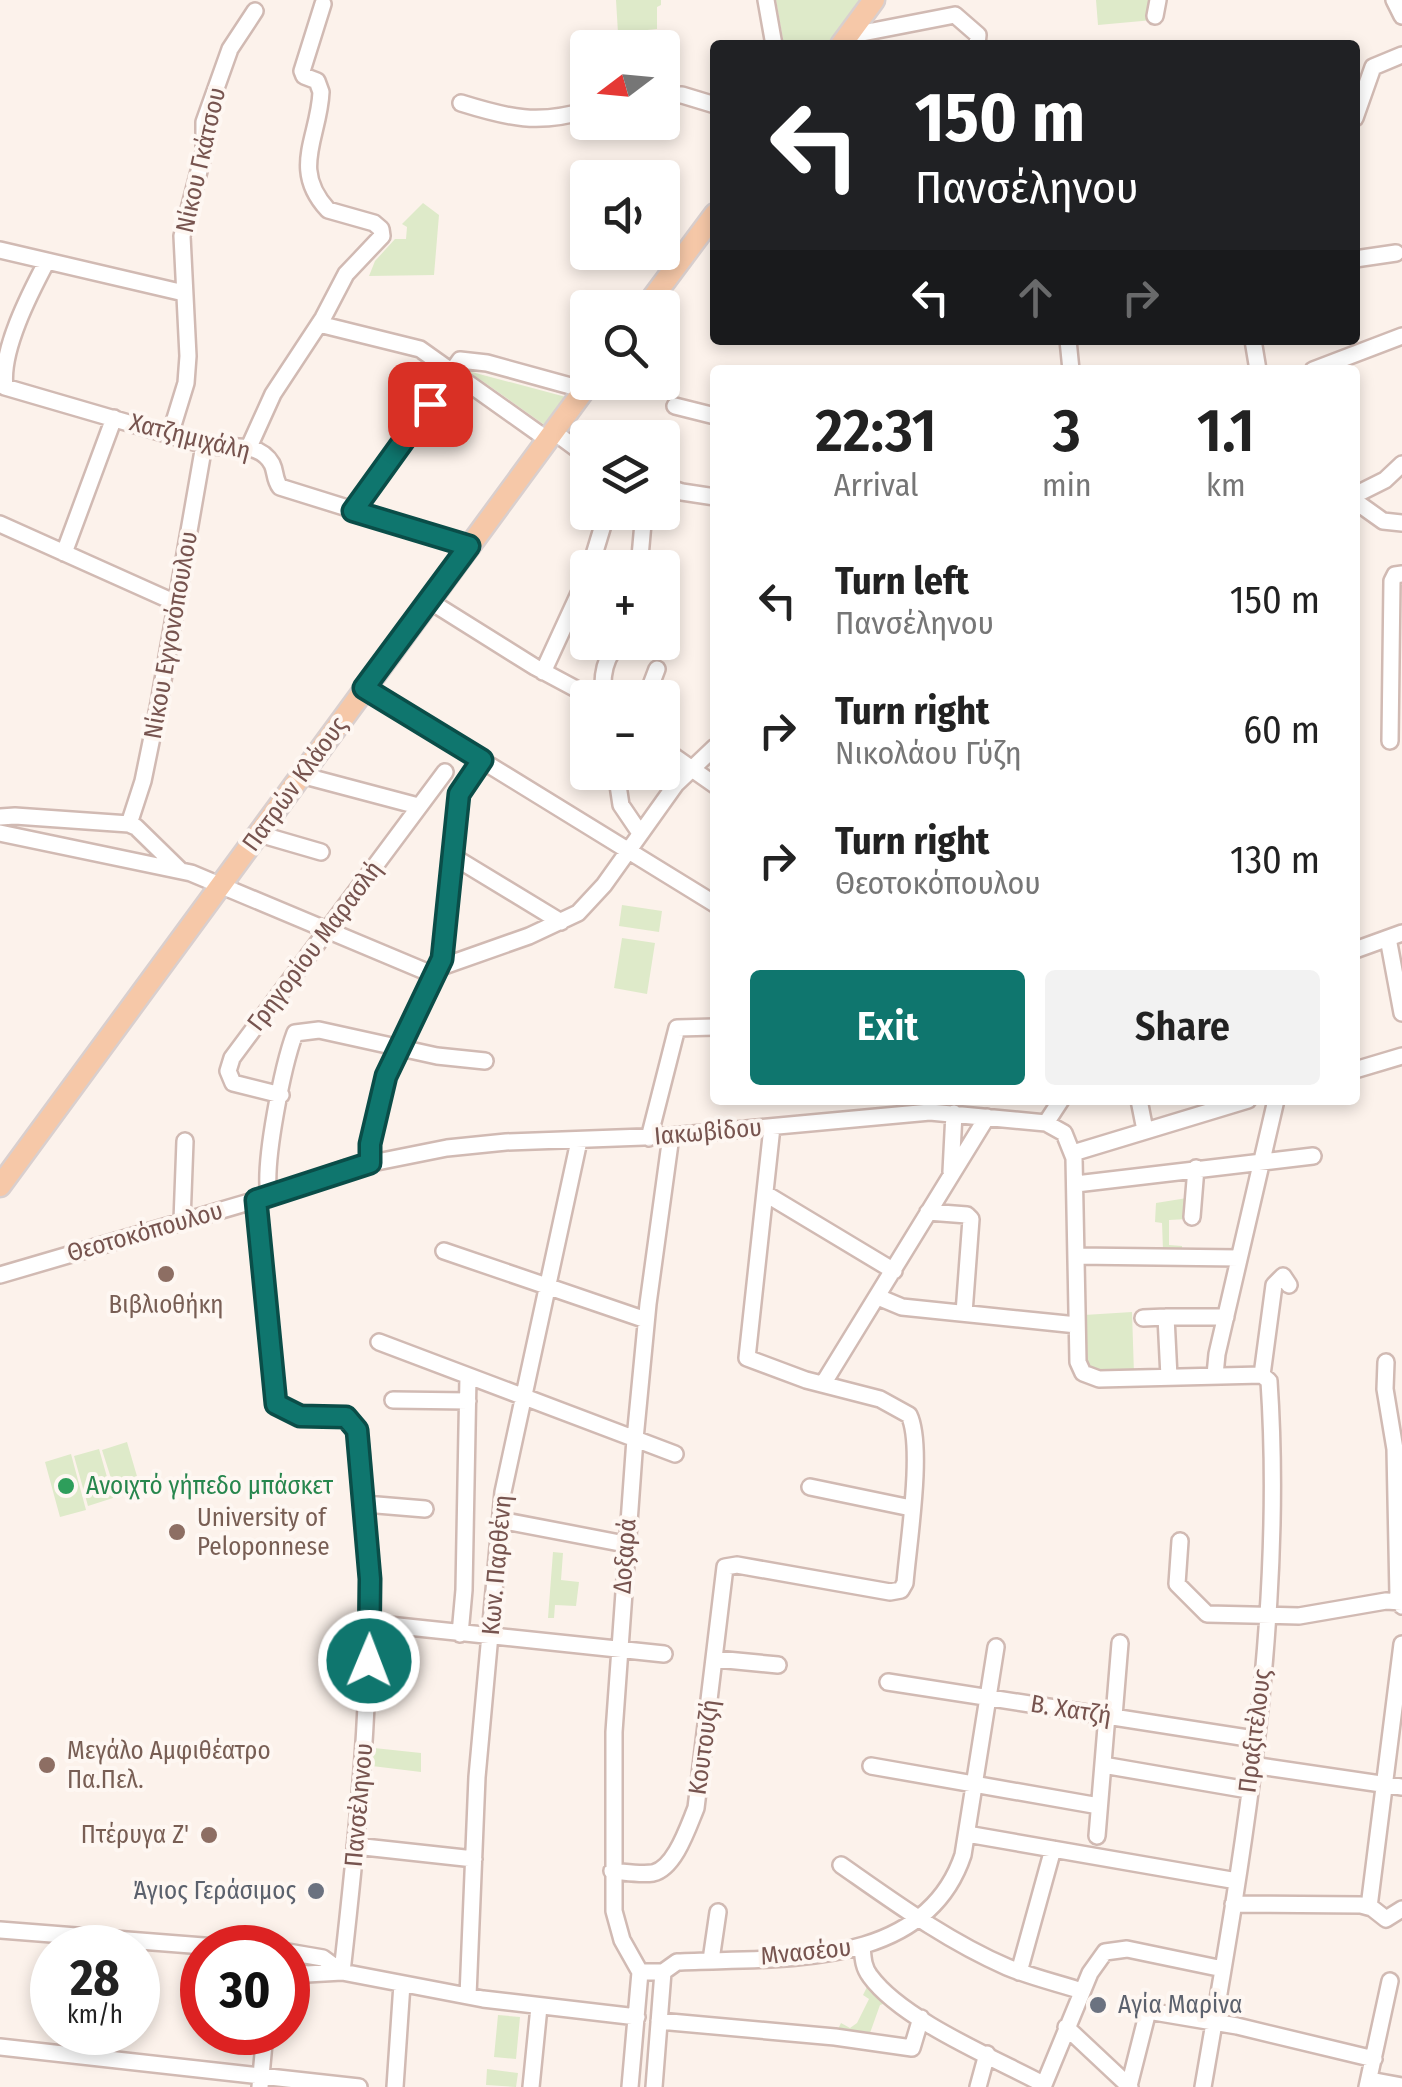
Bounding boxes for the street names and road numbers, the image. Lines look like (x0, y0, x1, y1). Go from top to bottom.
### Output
street label: Νίκου Γκάτσου (170, 85, 232, 235)
street label: Χατζημιχάλη (126, 408, 254, 466)
street label: Νίκου Εγγονόπουλου (138, 529, 204, 741)
street label: Πατρών Κλάους (236, 711, 354, 857)
street label: Γρηγορίου Μαρασλή (241, 855, 389, 1037)
street label: Ιακωβίδου (653, 1112, 763, 1152)
street label: Θεοτοκόπουλου (64, 1195, 226, 1269)
street label: Κων. Παρθένη (476, 1494, 518, 1636)
street label: Δοξαρά (607, 1517, 643, 1595)
street label: Πραξιτέλους (1233, 1667, 1278, 1795)
street label: Β. Χατζή (1028, 1689, 1114, 1731)
street label: Κουτουζή (682, 1697, 726, 1797)
street label: Πανσέληνου (339, 1742, 379, 1868)
street label: Μνασέου (759, 1932, 853, 1972)

